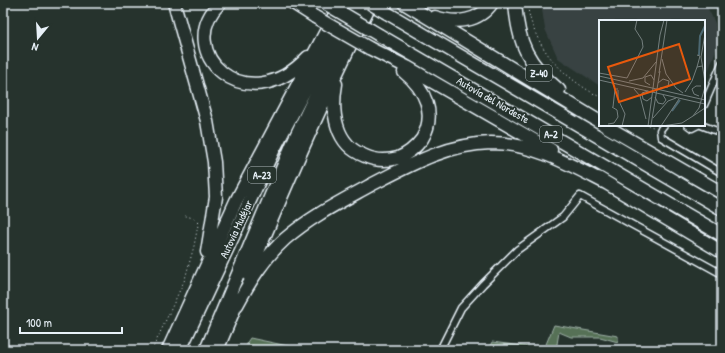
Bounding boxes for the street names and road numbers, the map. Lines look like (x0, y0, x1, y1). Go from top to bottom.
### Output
road number: Z-40 (526, 65, 552, 81)
street label: Autovía del Nordeste (454, 74, 532, 127)
road number: A-2 (540, 126, 562, 142)
road number: A-23 (248, 167, 276, 183)
street label: Autovía Mudéjar (216, 197, 256, 260)

